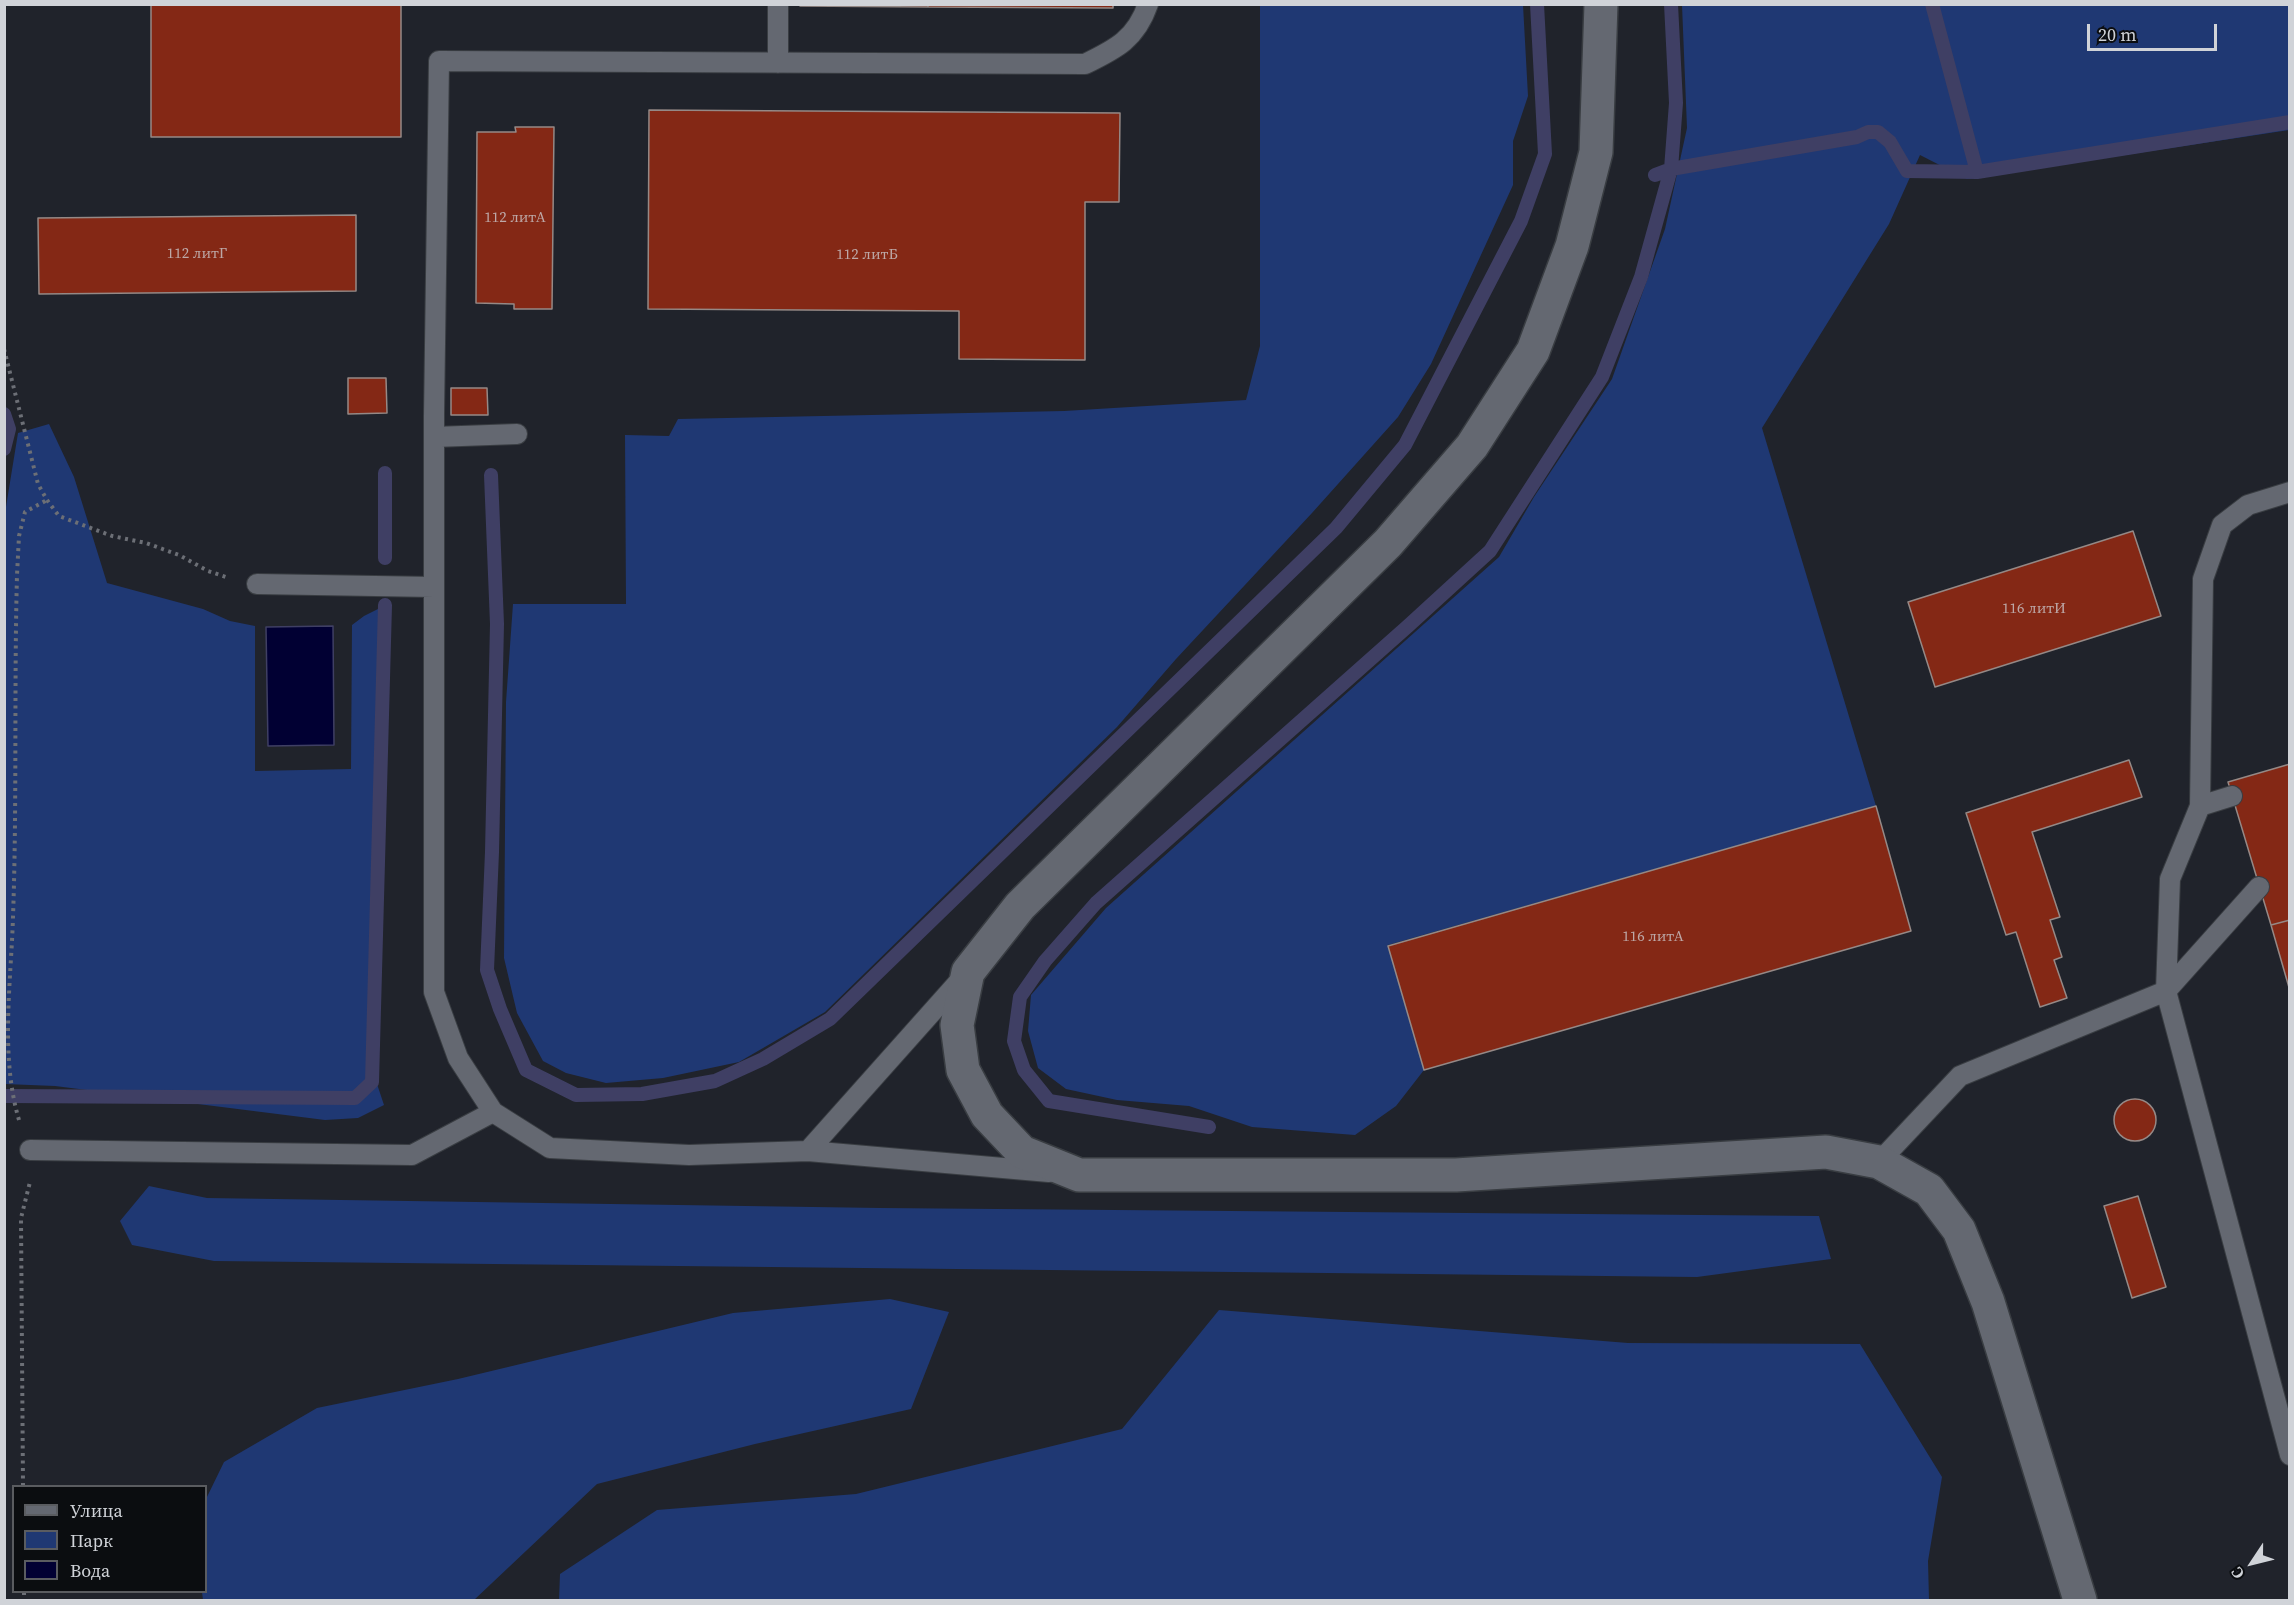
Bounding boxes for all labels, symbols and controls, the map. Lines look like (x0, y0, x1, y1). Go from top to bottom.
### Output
scale bar (2090, 12, 2220, 50)
text: 20 m (2098, 22, 2136, 47)
house number: 112 литА (484, 209, 546, 227)
house number: 112 литГ (167, 245, 227, 263)
house number: 112 литБ (836, 246, 898, 264)
house number: 116 литИ (2002, 600, 2066, 618)
house number: 116 литА (1622, 928, 1684, 946)
legend (12, 1485, 207, 1593)
text: Улица (70, 1498, 123, 1523)
text: Парк (70, 1528, 113, 1553)
north arrow (2222, 1533, 2282, 1593)
text: Вода (70, 1558, 110, 1583)
text: С (2225, 1563, 2249, 1584)

